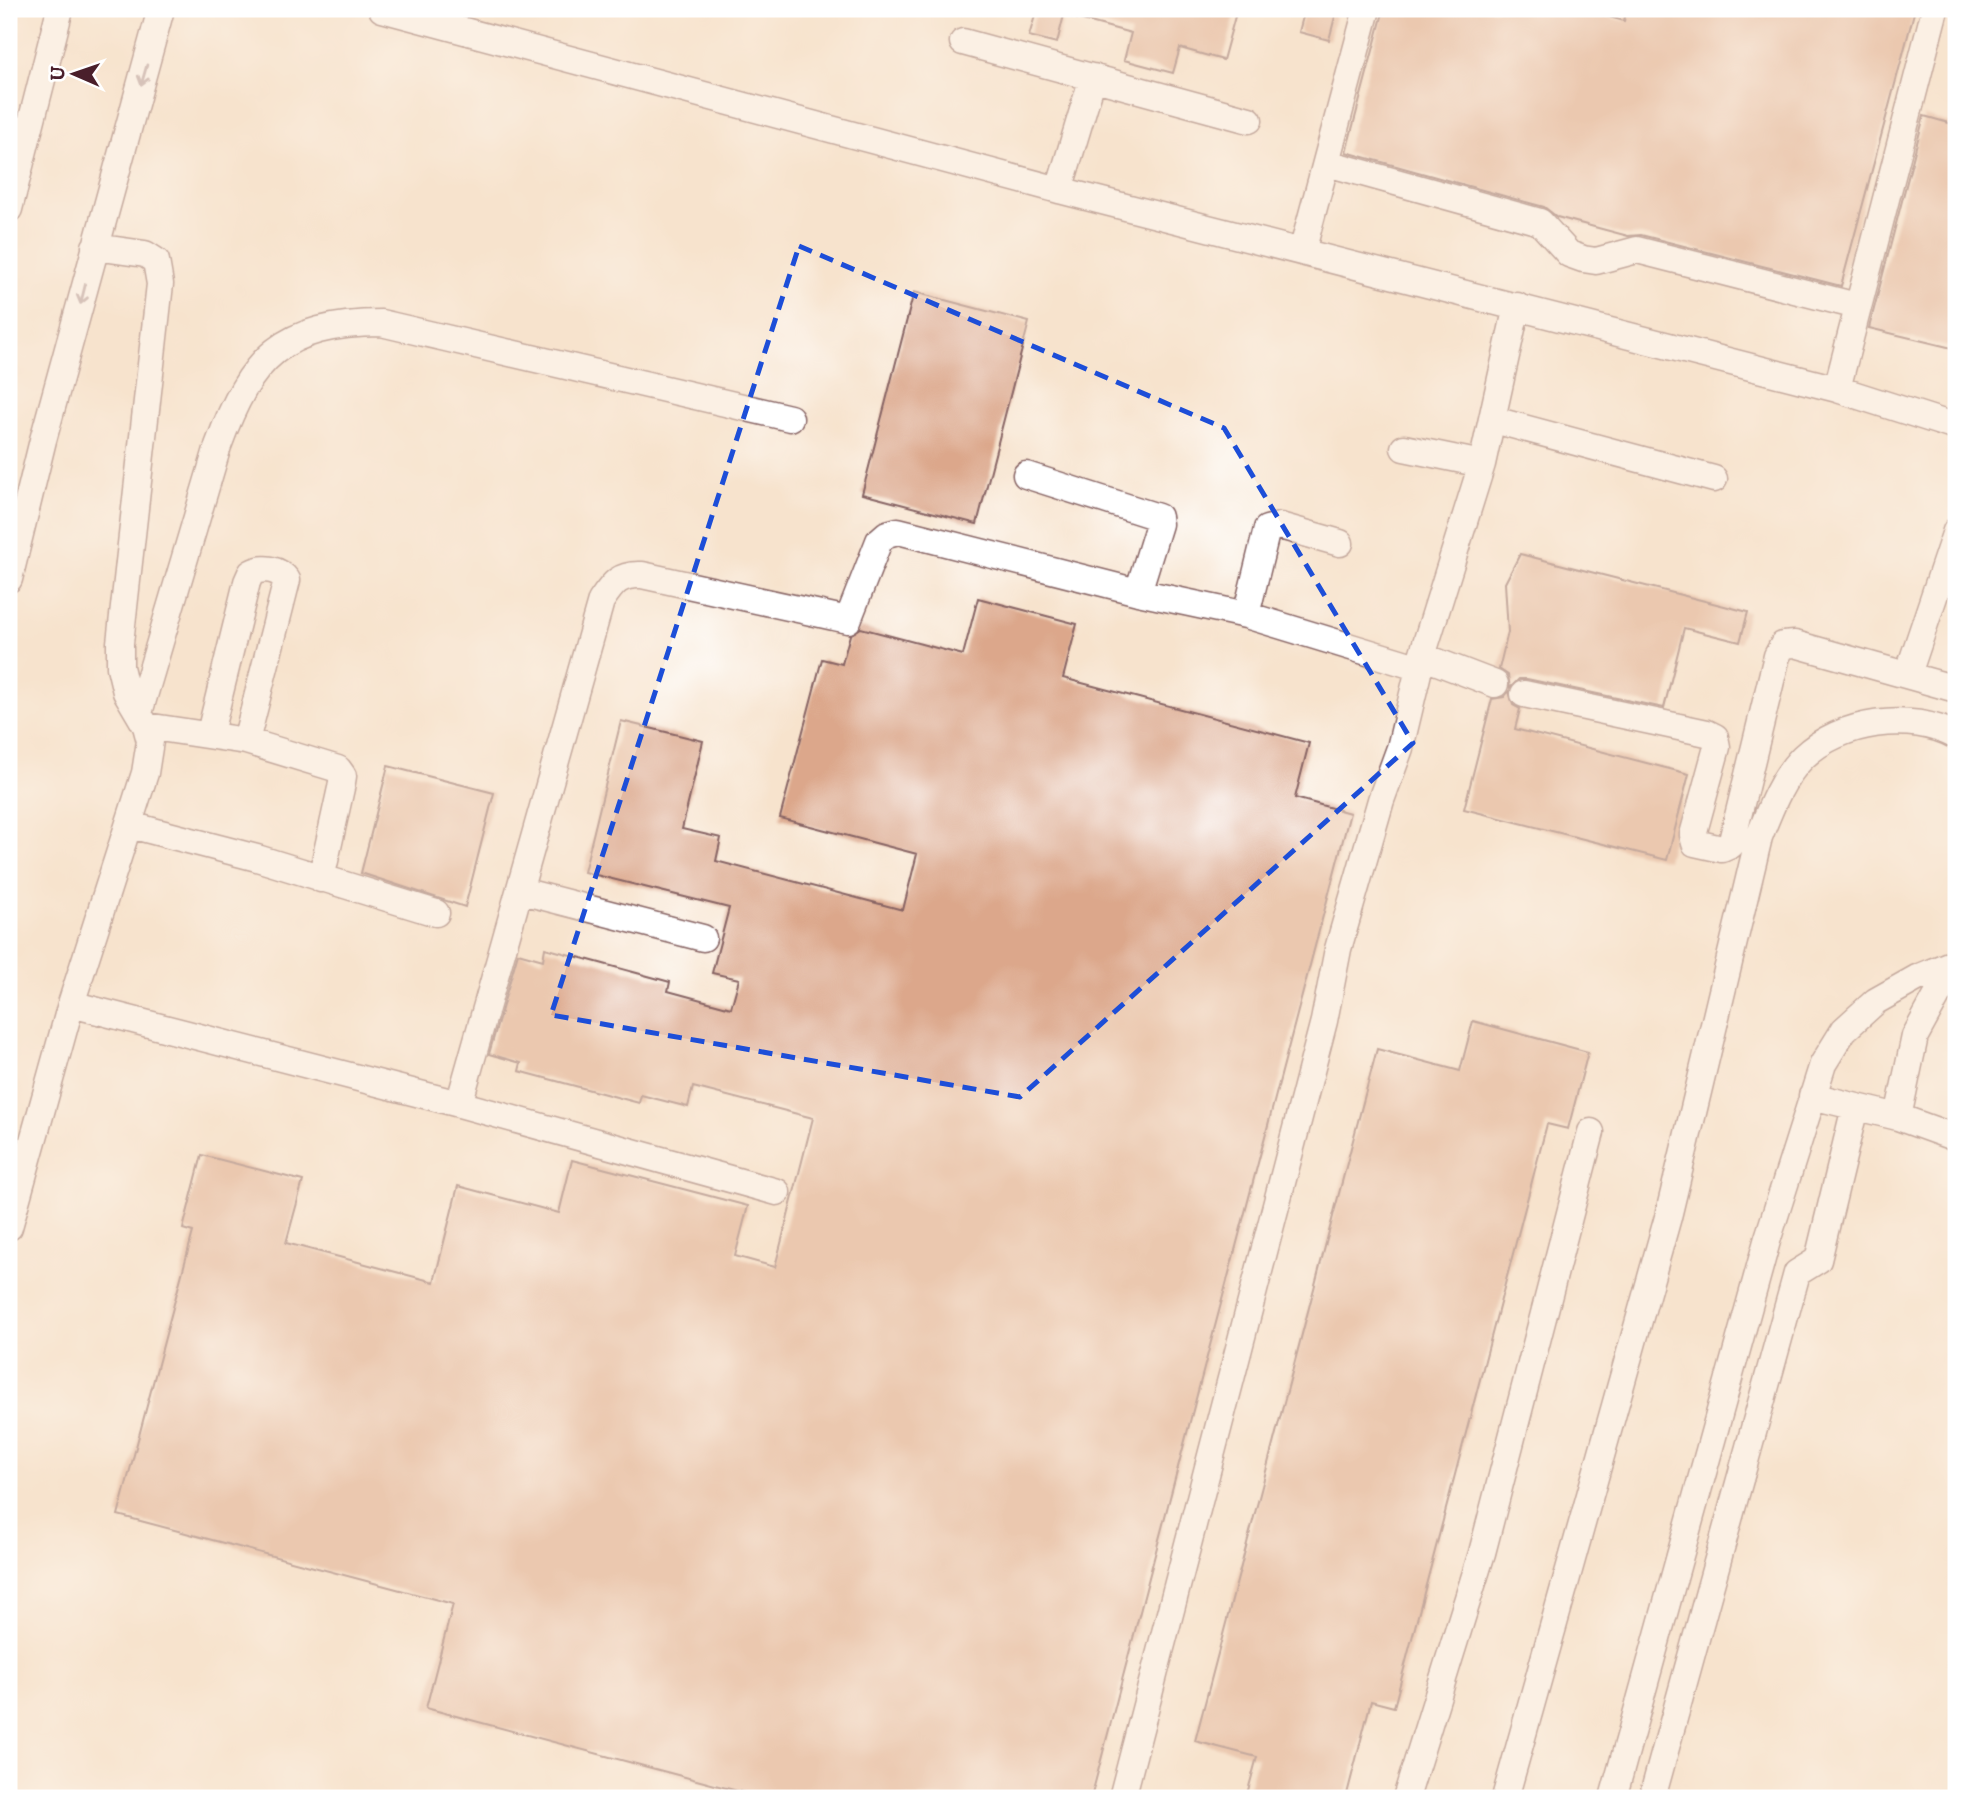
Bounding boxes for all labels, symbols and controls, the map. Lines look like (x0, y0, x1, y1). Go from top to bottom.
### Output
north arrow (38, 38, 108, 108)
one-way arrow (136, 63, 149, 85)
text: U (47, 65, 70, 81)
one-way arrow (76, 282, 89, 305)

